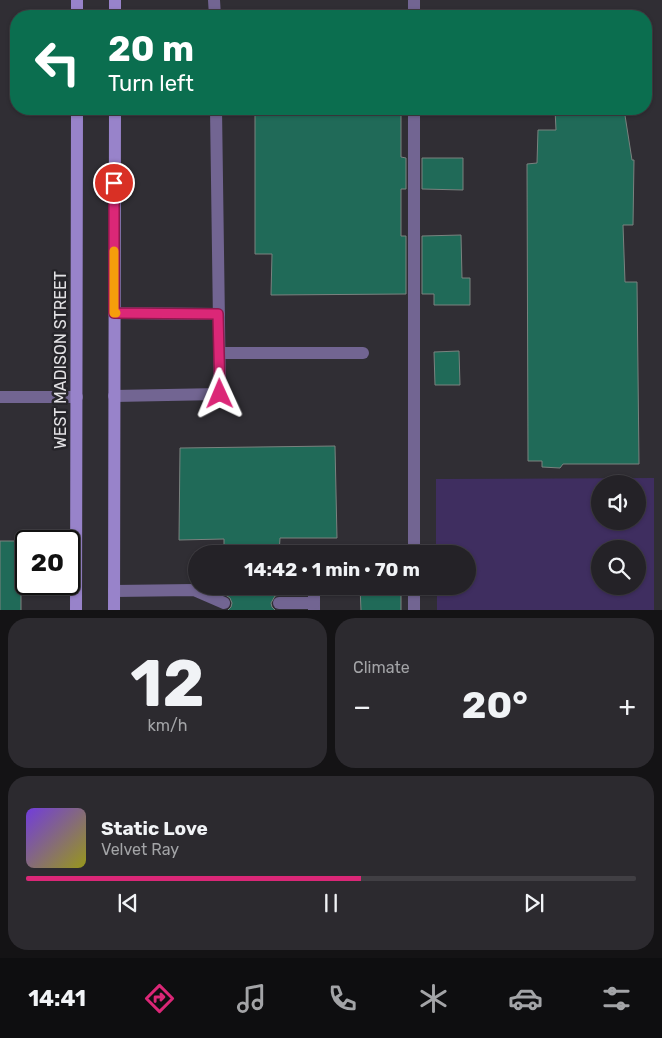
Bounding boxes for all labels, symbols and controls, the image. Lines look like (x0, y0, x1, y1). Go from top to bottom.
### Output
text: 20 m (108, 28, 194, 70)
icon: left (25, 30, 90, 95)
text: Turn left (108, 70, 194, 97)
pin (93, 162, 135, 204)
icon: arrive (100, 169, 128, 197)
street label: WEST MADISON STREET (51, 271, 70, 449)
position arrow (193, 367, 245, 419)
map controls (591, 475, 646, 595)
button: sound (591, 475, 646, 530)
speed limit sign: 20 (15, 530, 80, 595)
button: search (591, 540, 646, 595)
text: 14:42 · 1 min · 70 m (244, 558, 420, 581)
text: 12 (130, 645, 205, 722)
text: Climate (353, 658, 410, 677)
text: 20° (462, 682, 528, 728)
text: − (353, 690, 371, 723)
text: + (619, 690, 636, 723)
text: km/h (148, 716, 187, 735)
text: Static Love (101, 817, 208, 840)
text: Velvet Ray (101, 840, 179, 859)
icon: previous (114, 889, 142, 917)
icon: pause (317, 889, 345, 917)
icon: next (520, 889, 548, 917)
icon: directions (142, 981, 177, 1016)
icon: music (234, 981, 269, 1016)
icon: phone (325, 981, 360, 1016)
icon: climate (416, 981, 451, 1016)
icon: car (508, 981, 543, 1016)
icon: filters (599, 981, 634, 1016)
text: 14:41 (28, 985, 86, 1012)

